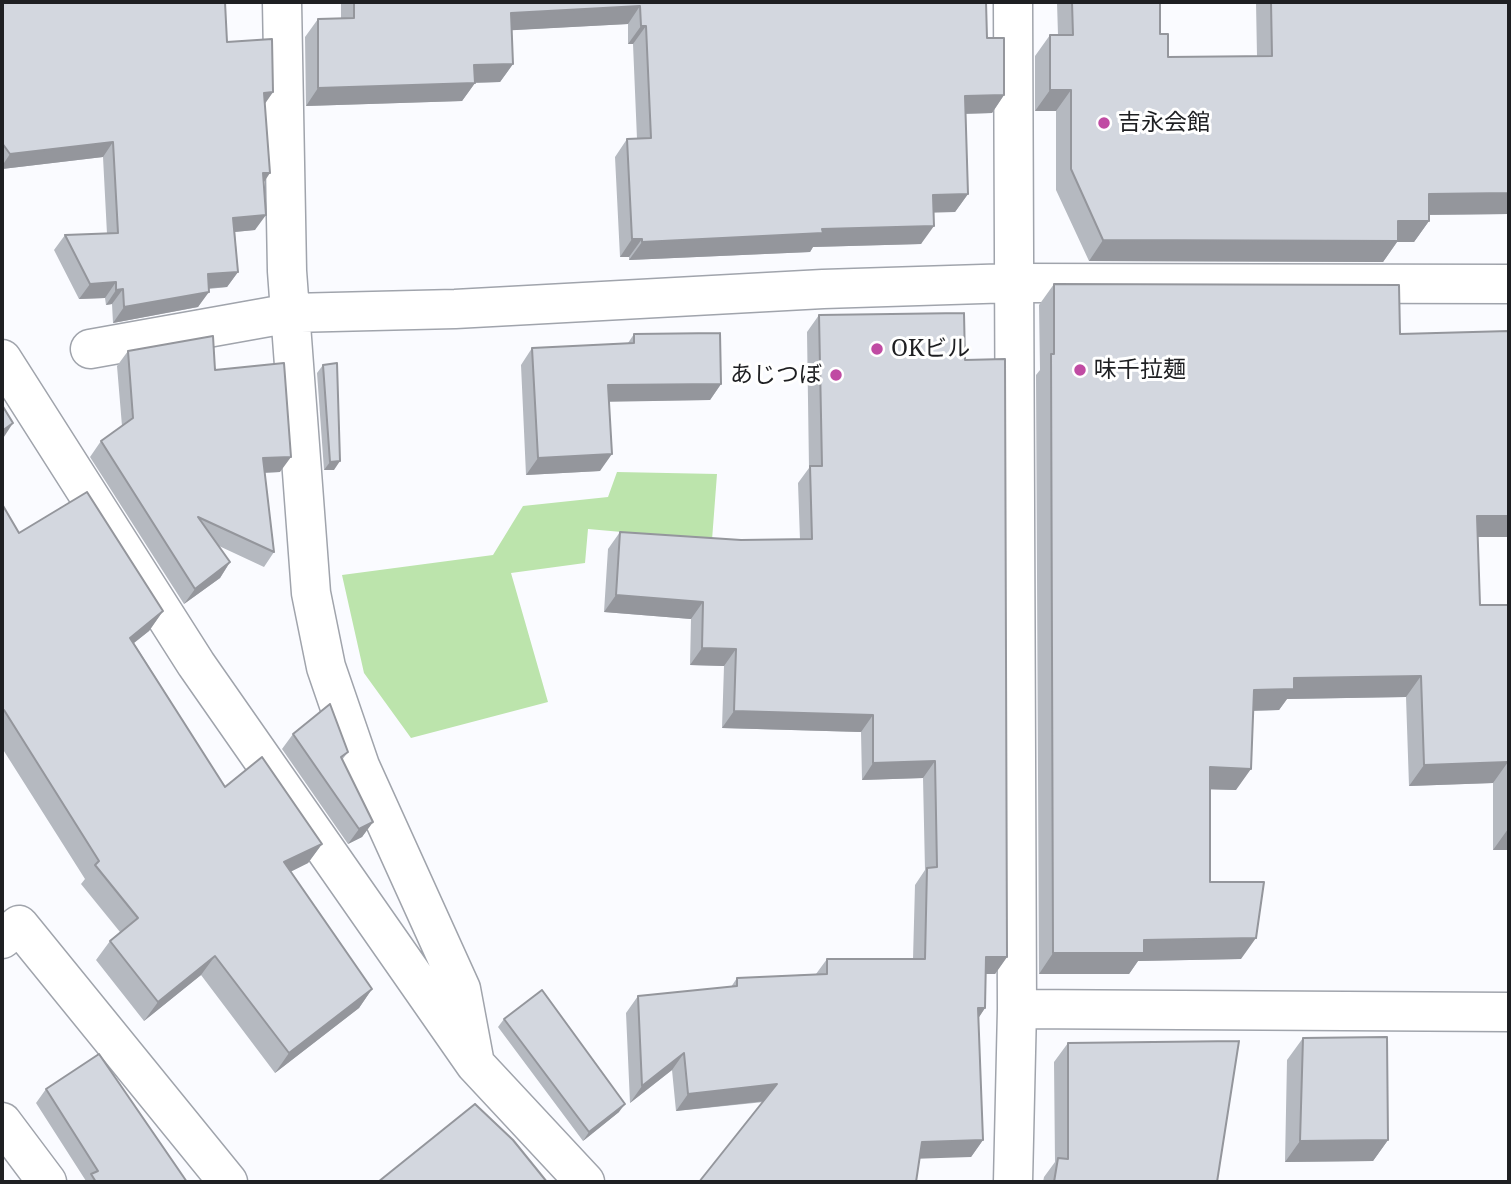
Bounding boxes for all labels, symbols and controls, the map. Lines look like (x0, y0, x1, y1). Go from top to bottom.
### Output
place label: 吉永会館 (1118, 109, 1210, 137)
marker: 吉永会館 (1096, 115, 1112, 131)
place label: OKビル (891, 335, 970, 363)
marker: OKビル (869, 341, 885, 357)
place label: 味千拉麺 (1094, 356, 1186, 384)
place label: あじつぼ (730, 361, 822, 389)
marker: 味千拉麺 (1072, 362, 1088, 378)
marker: あじつぼ (828, 367, 844, 383)

